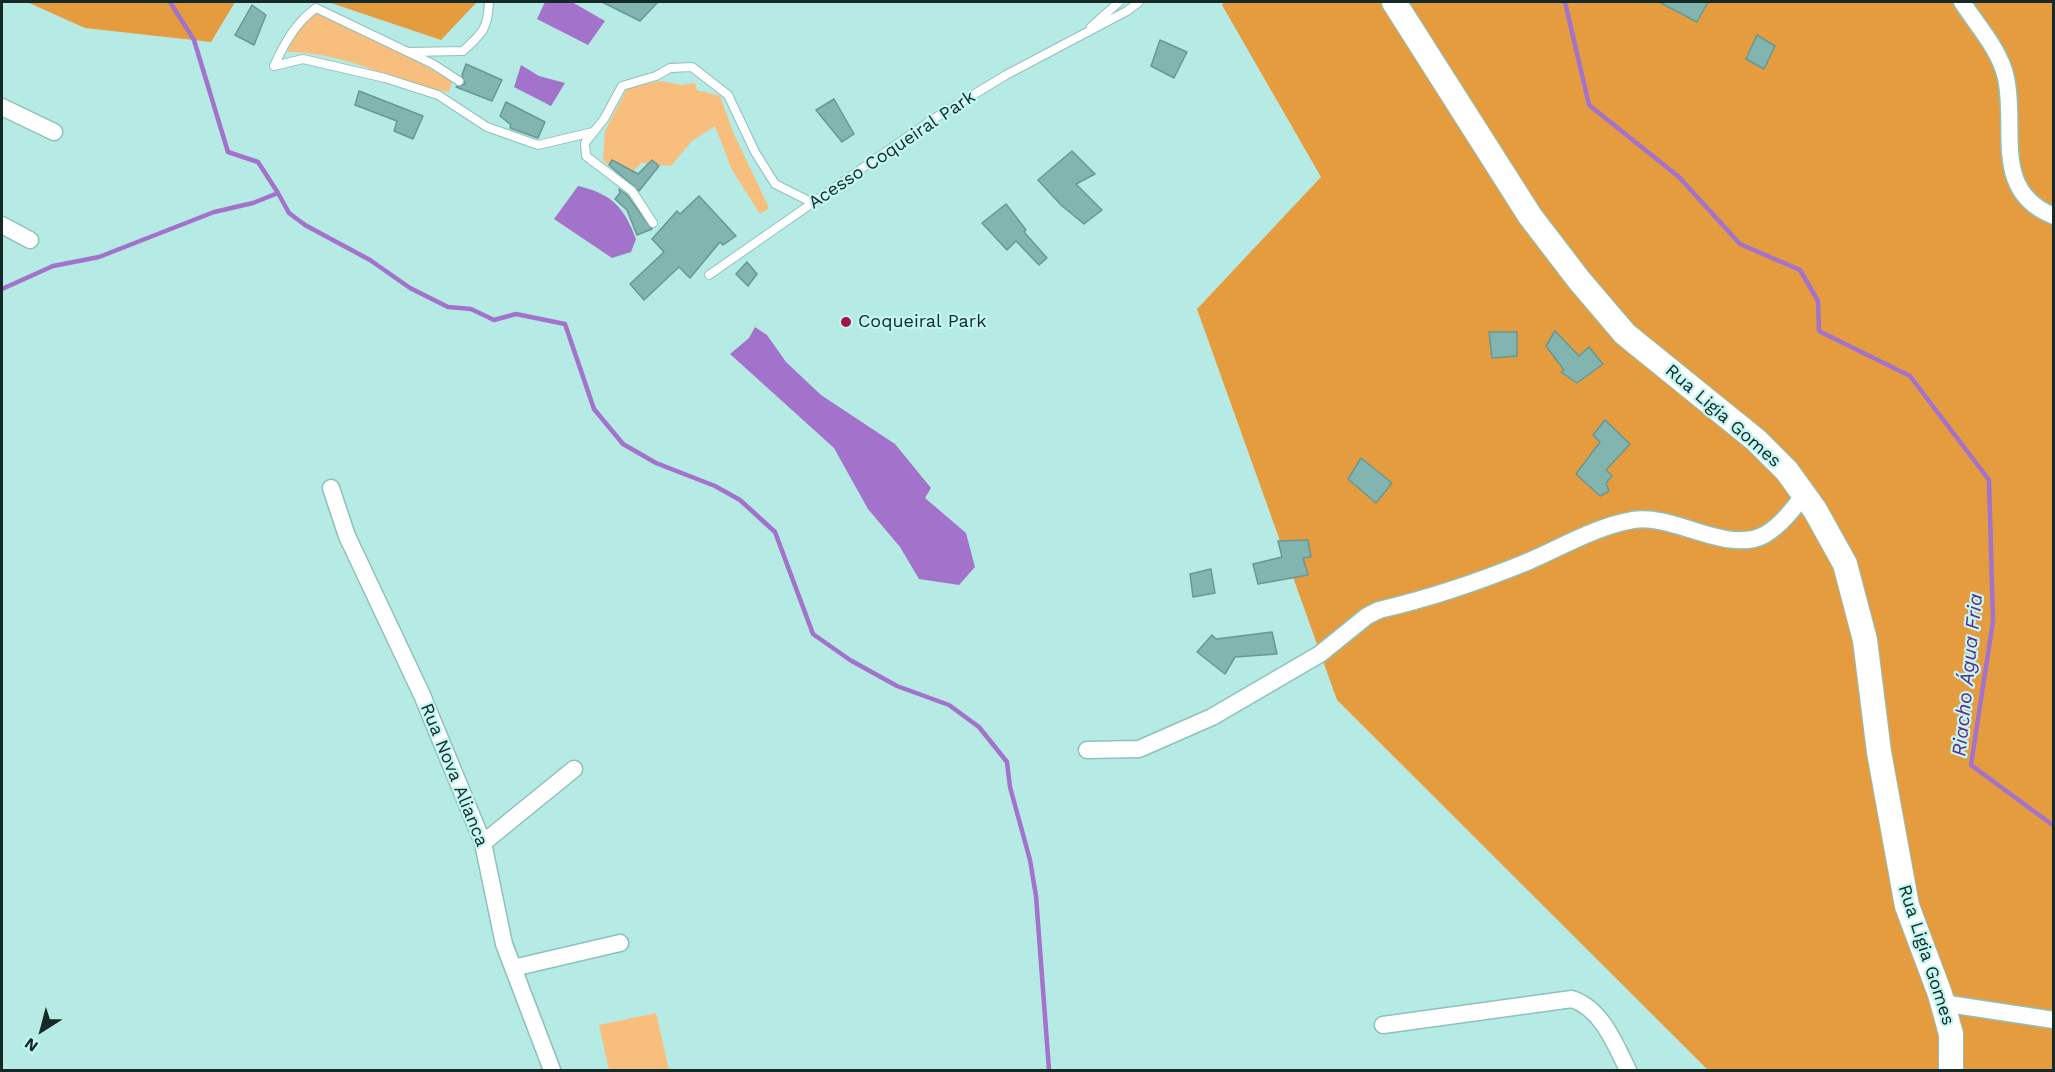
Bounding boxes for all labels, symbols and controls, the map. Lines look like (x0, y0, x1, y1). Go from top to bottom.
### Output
street label: Acesso Coqueiral Park (805, 86, 979, 214)
place label: Coqueiral Park (858, 311, 986, 333)
marker: Coqueiral Park (839, 315, 853, 329)
street label: Rua Ligia Gomes (1661, 360, 1785, 472)
water label: Riacho Água Fria (1948, 592, 1988, 758)
street label: Rua Nova Alianca (415, 700, 493, 850)
street label: Rua Ligia Gomes (1893, 882, 1959, 1028)
north arrow (12, 1000, 72, 1060)
text: N (21, 1034, 42, 1056)

